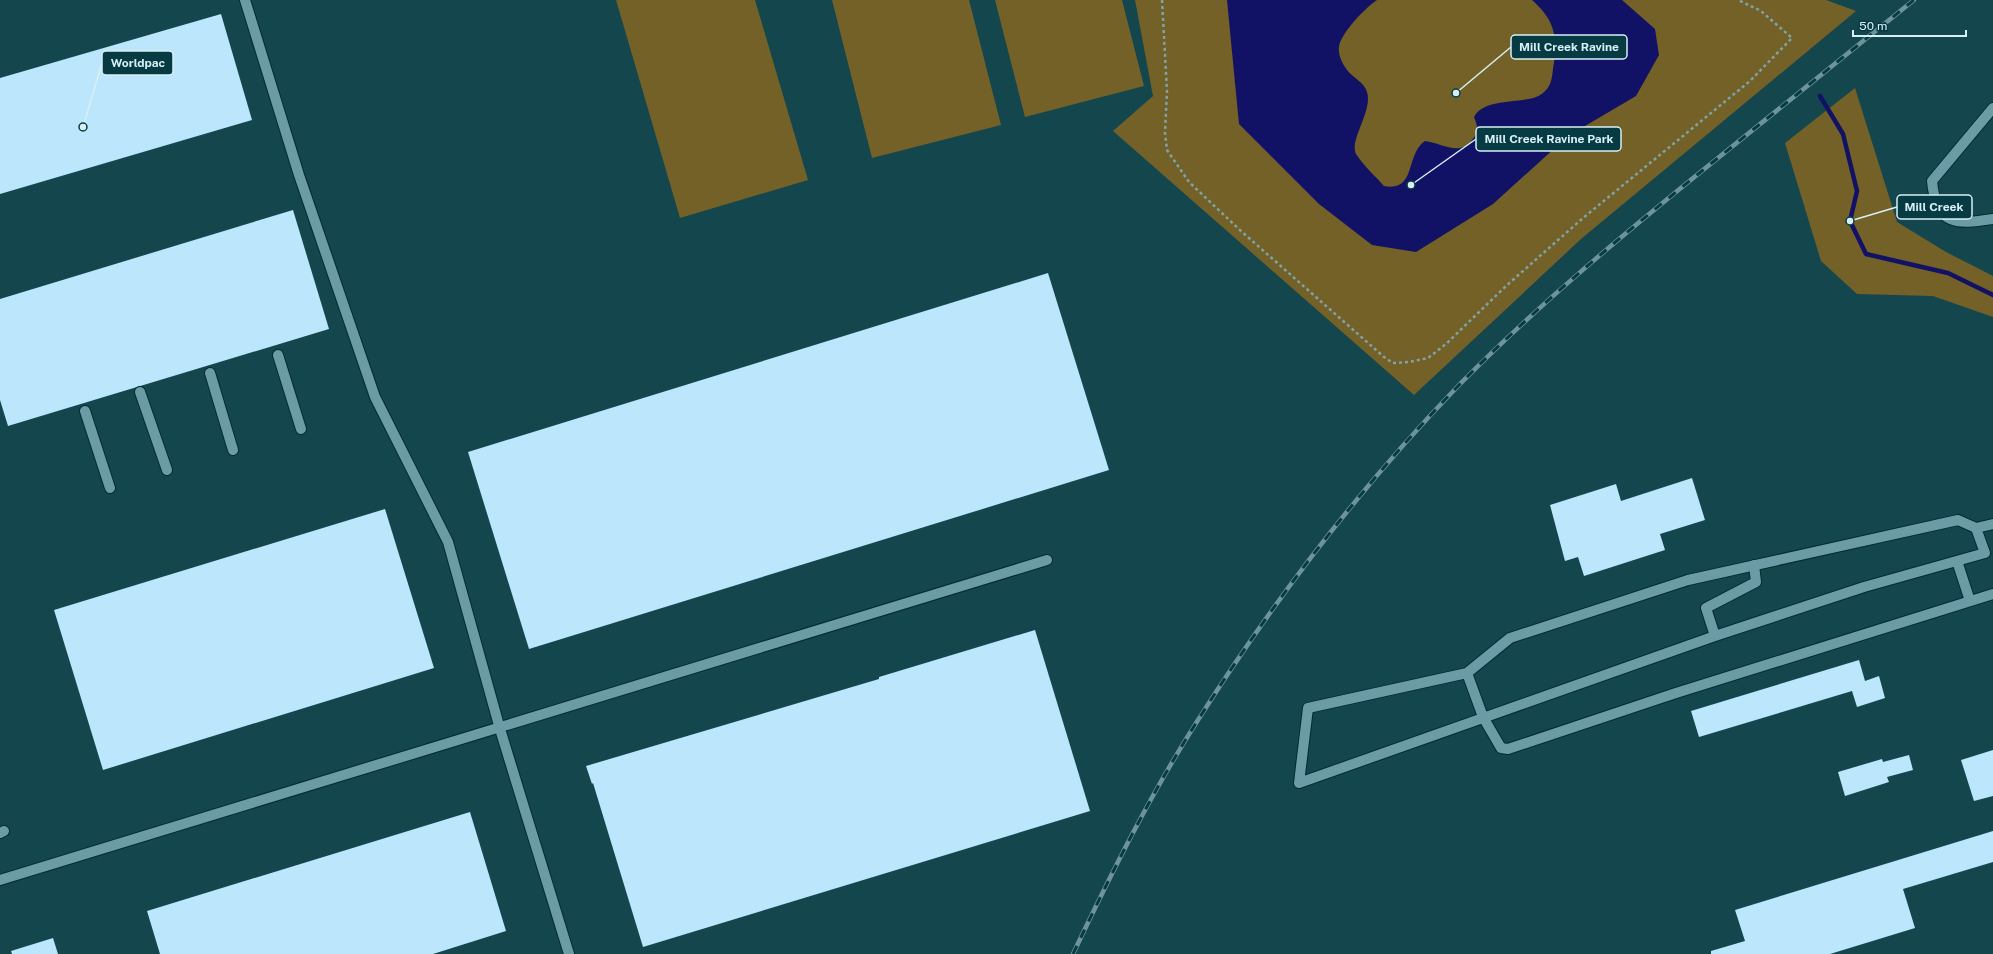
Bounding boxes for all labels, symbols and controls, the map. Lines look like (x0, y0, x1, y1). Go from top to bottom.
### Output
scale bar (1853, 12, 1966, 38)
text: 50 m (1859, 19, 1887, 33)
callout: Mill Creek Ravine (1511, 35, 1627, 59)
text: Mill Creek Ravine (1519, 40, 1619, 54)
callout: Worldpac (102, 51, 173, 75)
text: Worldpac (111, 56, 166, 70)
callout: Mill Creek Ravine Park (1476, 127, 1621, 151)
text: Mill Creek Ravine Park (1484, 132, 1614, 146)
callout: Mill Creek (1897, 195, 1972, 219)
text: Mill Creek (1904, 200, 1964, 214)

